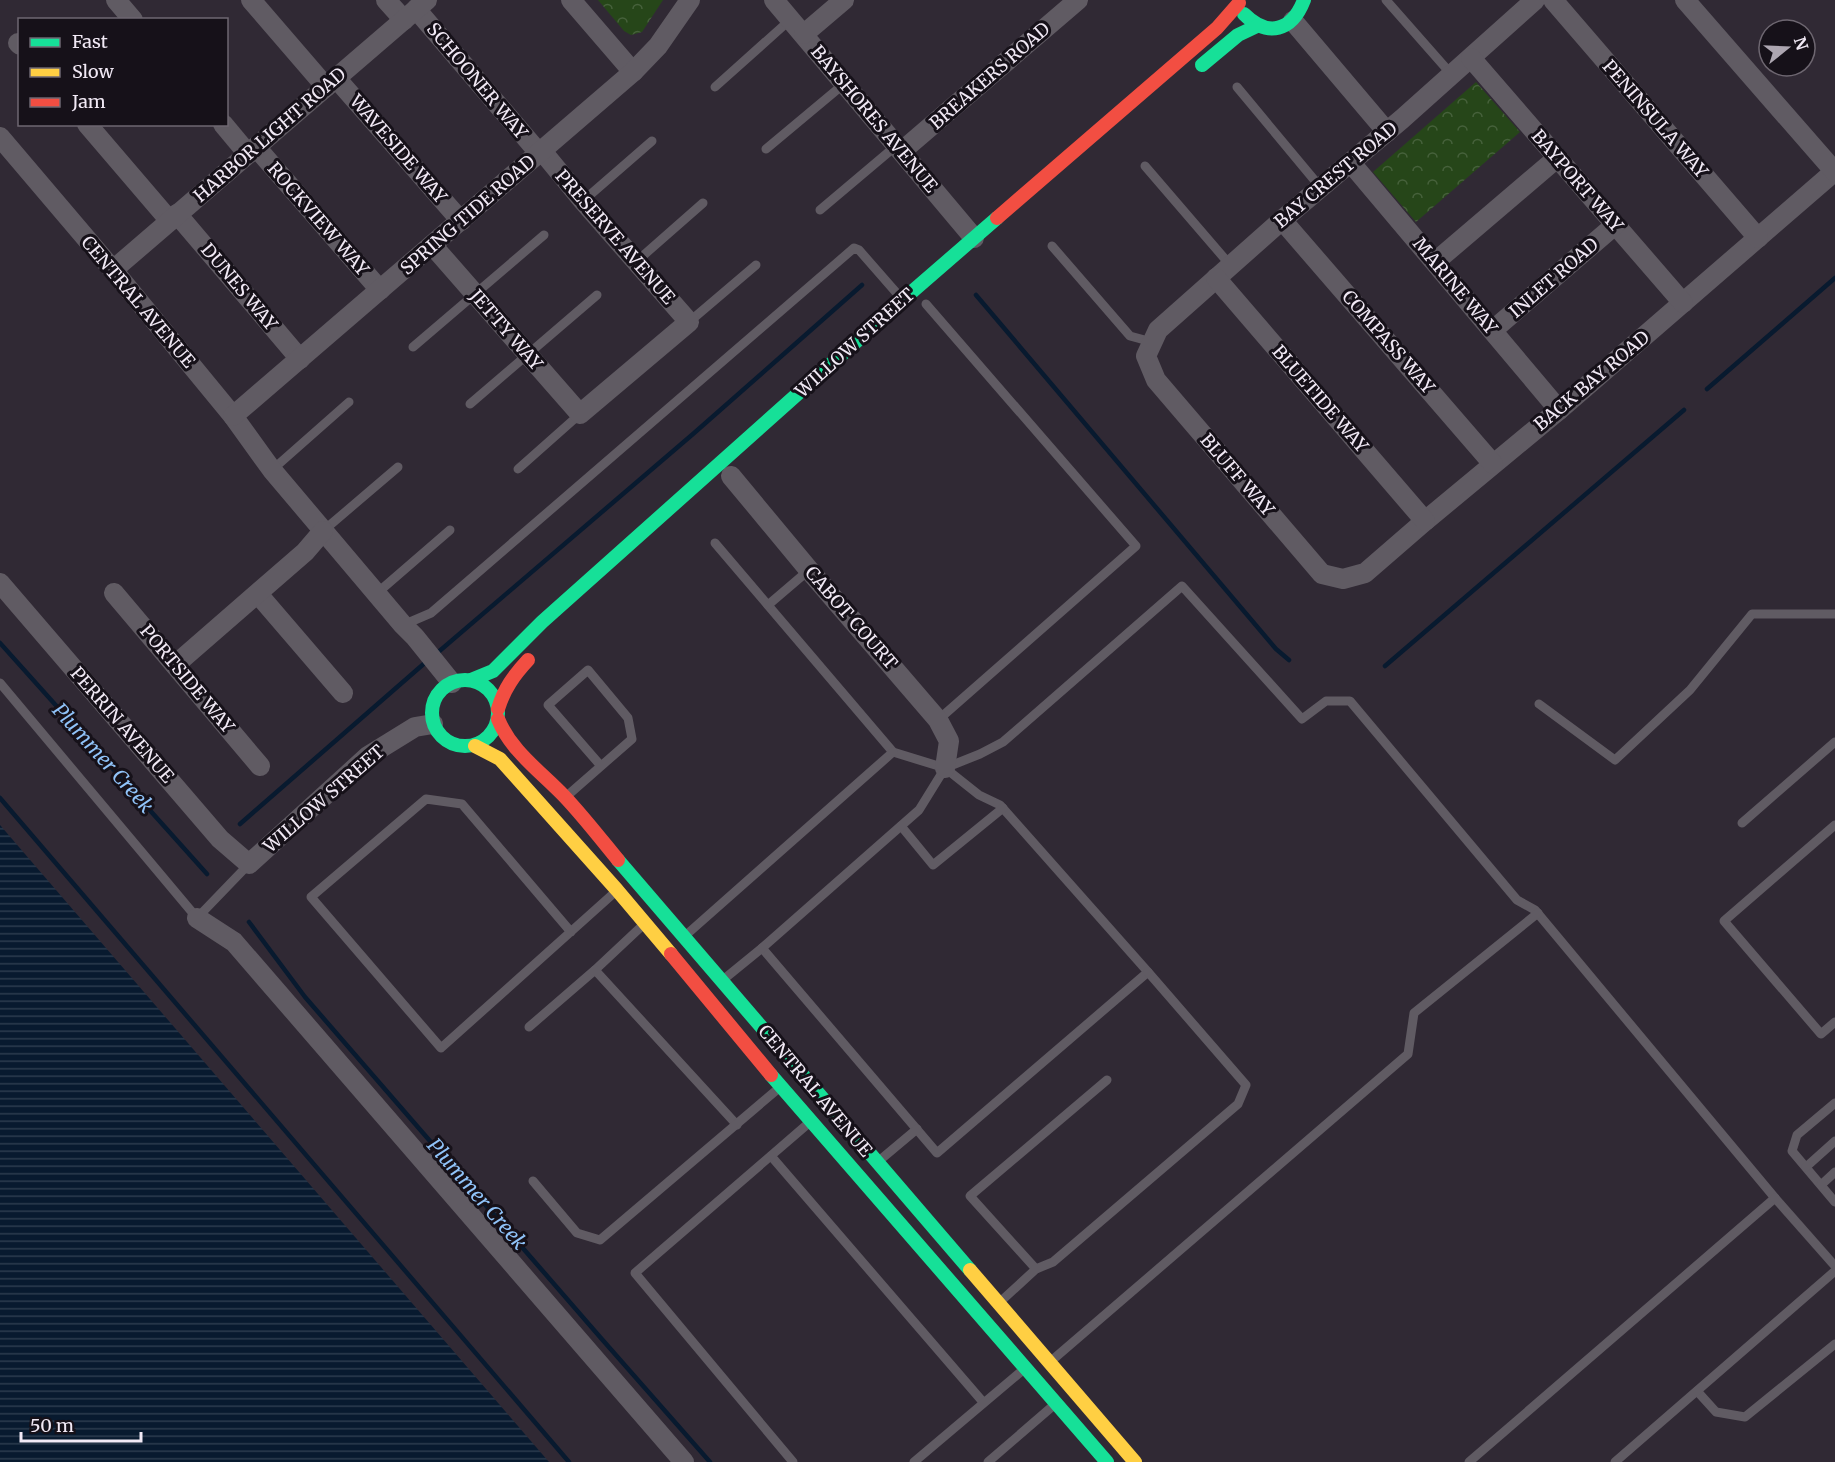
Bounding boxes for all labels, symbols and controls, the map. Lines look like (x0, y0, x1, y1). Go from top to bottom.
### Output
street label: BREAKERS ROAD (925, 17, 1055, 134)
legend (18, 18, 228, 126)
street label: SCHOONER WAY (422, 18, 533, 144)
north arrow (1757, 18, 1817, 78)
text: Fast (72, 30, 108, 53)
text: N (1790, 34, 1813, 53)
street label: BAYSHORES AVENUE (806, 40, 943, 197)
street label: PENINSULA WAY (1598, 55, 1713, 183)
text: Slow (72, 60, 115, 83)
street label: HARBOR LIGHT ROAD (189, 62, 351, 207)
street label: WAVESIDE WAY (344, 89, 452, 208)
text: Jam (71, 90, 106, 113)
street label: BAY CREST ROAD (1269, 116, 1402, 233)
street label: BAYPORT WAY (1527, 125, 1628, 237)
street label: SPRING TIDE ROAD (395, 150, 540, 279)
street label: ROCKVIEW WAY (263, 157, 374, 281)
street label: PRESERVE AVENUE (551, 165, 681, 309)
street label: CENTRAL AVENUE (76, 231, 201, 373)
street label: MARINE WAY (1408, 233, 1503, 339)
street label: INLET ROAD (1504, 233, 1603, 323)
street label: DUNES WAY (196, 238, 283, 335)
street label: WILLOW STREET (789, 283, 920, 403)
street label: JETTY WAY (464, 284, 548, 375)
street label: COMPASS WAY (1337, 285, 1440, 398)
street label: BACK BAY ROAD (1529, 326, 1654, 436)
street label: BLUETIDE WAY (1268, 340, 1374, 457)
street label: BLUFF WAY (1195, 429, 1280, 521)
street label: CABOT COURT (800, 561, 903, 674)
street label: PORTSIDE WAY (135, 620, 240, 738)
street label: PERRIN AVENUE (66, 662, 179, 788)
water label: Plummer Creek (48, 698, 159, 818)
street label: WILLOW STREET (258, 739, 389, 858)
street label: CENTRAL AVENUE (753, 1020, 878, 1162)
water label: Plummer Creek (422, 1133, 532, 1254)
scale bar (21, 1405, 141, 1443)
text: 50 m (30, 1414, 74, 1437)

